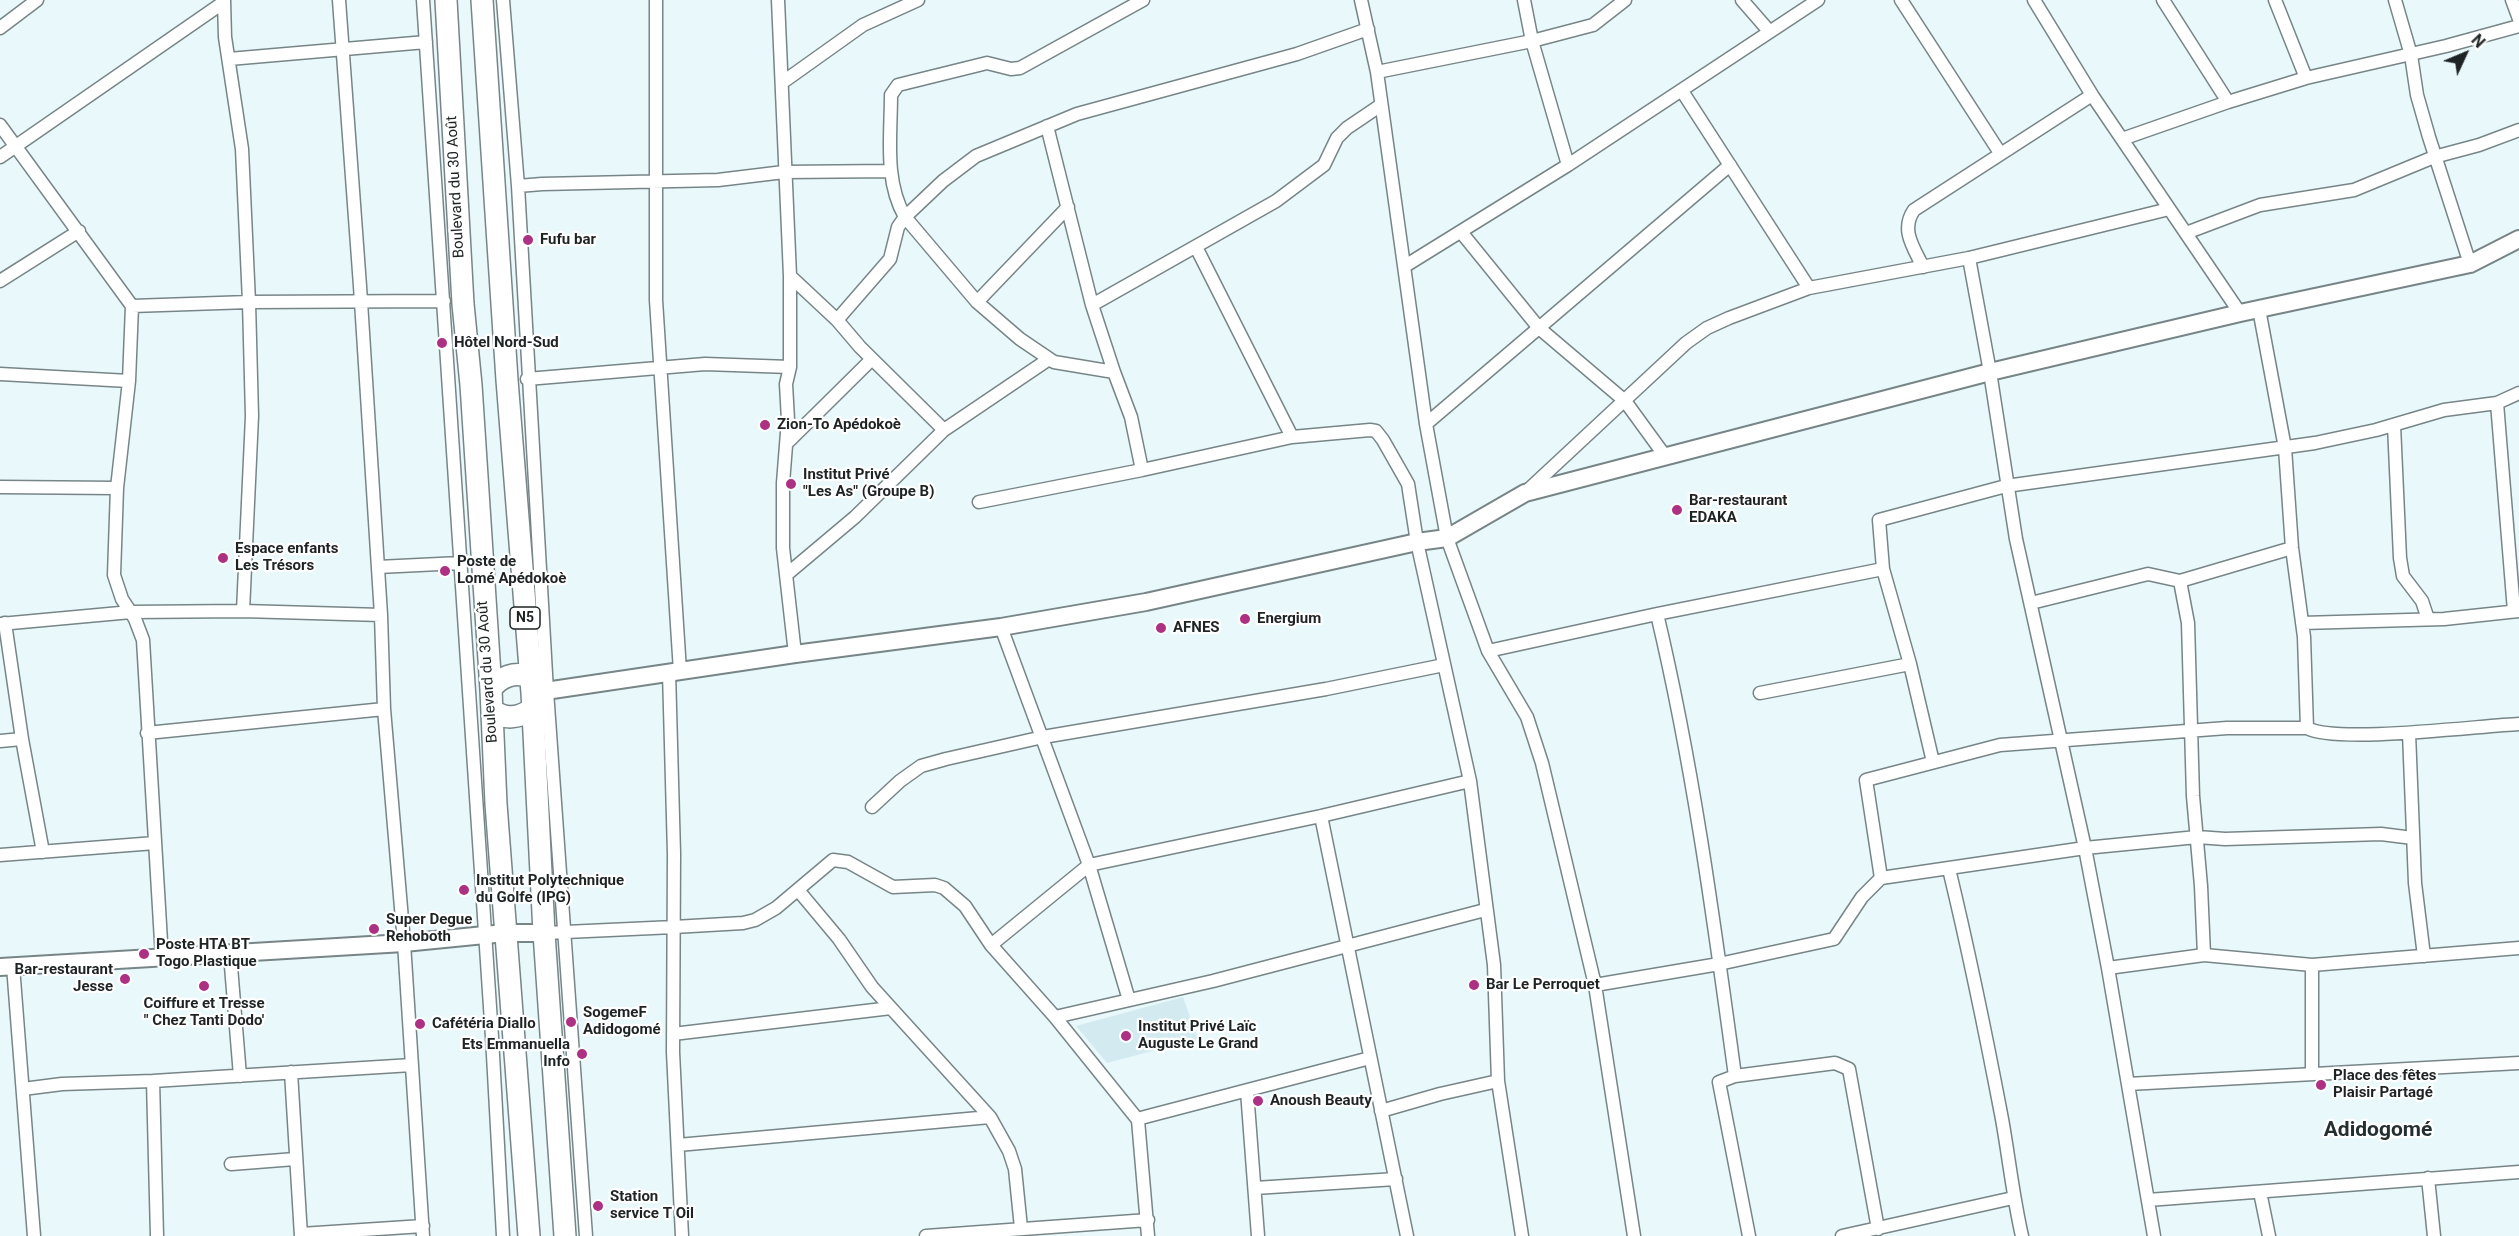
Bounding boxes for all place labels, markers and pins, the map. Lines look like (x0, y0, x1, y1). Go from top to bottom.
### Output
place label: Fufu bar (540, 231, 596, 249)
marker: Fufu bar (521, 233, 535, 247)
place label: Hôtel Nord-Sud (454, 334, 559, 352)
marker: Hôtel Nord-Sud (435, 336, 449, 350)
place label: Zion-To Apédokoè (777, 416, 901, 434)
marker: Zion-To Apédokoè (758, 418, 772, 432)
place label: Institut Privé "Les As" (Groupe B) (803, 466, 934, 501)
marker: Institut Privé "Les As" (Groupe B) (784, 477, 798, 491)
place label: Bar-restaurant EDAKA (1689, 492, 1787, 527)
marker: Bar-restaurant EDAKA (1670, 503, 1684, 517)
place label: Espace enfants Les Trésors (235, 540, 338, 575)
marker: Espace enfants Les Trésors (216, 551, 230, 565)
place label: Poste de Lomé Apédokoè (457, 553, 566, 588)
marker: Poste de Lomé Apédokoè (438, 564, 452, 578)
place label: Energium (1257, 610, 1321, 628)
marker: Energium (1238, 612, 1252, 626)
place label: AFNES (1173, 619, 1220, 637)
marker: AFNES (1154, 621, 1168, 635)
place label: Institut Polytechnique du Golfe (IPG) (476, 872, 624, 907)
marker: Institut Polytechnique du Golfe (IPG) (457, 883, 471, 897)
place label: Super Degue Rehoboth (386, 911, 472, 946)
marker: Super Degue Rehoboth (367, 922, 381, 936)
place label: Poste HTA BT Togo Plastique (156, 936, 257, 971)
marker: Poste HTA BT Togo Plastique (137, 947, 151, 961)
place label: Bar-restaurant Jesse (15, 961, 113, 996)
marker: Bar-restaurant Jesse (118, 972, 132, 986)
place label: Bar Le Perroquet (1486, 976, 1600, 994)
marker: Bar Le Perroquet (1467, 978, 1481, 992)
marker: Coiffure et Tresse " Chez Tanti Dodo' (197, 979, 211, 993)
place label: Coiffure et Tresse " Chez Tanti Dodo' (143, 995, 265, 1030)
place label: SogemeF Adidogomé (583, 1004, 661, 1039)
place label: Cafétéria Diallo (432, 1015, 536, 1033)
marker: SogemeF Adidogomé (564, 1015, 578, 1029)
marker: Cafétéria Diallo (413, 1017, 427, 1031)
place label: Institut Privé Laïc Auguste Le Grand (1138, 1018, 1258, 1053)
marker: Institut Privé Laïc Auguste Le Grand (1119, 1029, 1133, 1043)
place label: Ets Emmanuella Info (462, 1036, 570, 1071)
marker: Ets Emmanuella Info (575, 1047, 589, 1061)
place label: Place des fêtes Plaisir Partagé (2333, 1067, 2436, 1102)
marker: Place des fêtes Plaisir Partagé (2314, 1078, 2328, 1092)
place label: Anoush Beauty (1270, 1092, 1372, 1110)
marker: Anoush Beauty (1251, 1094, 1265, 1108)
place label: Station service T Oil (610, 1188, 694, 1223)
marker: Station service T Oil (591, 1199, 605, 1213)

